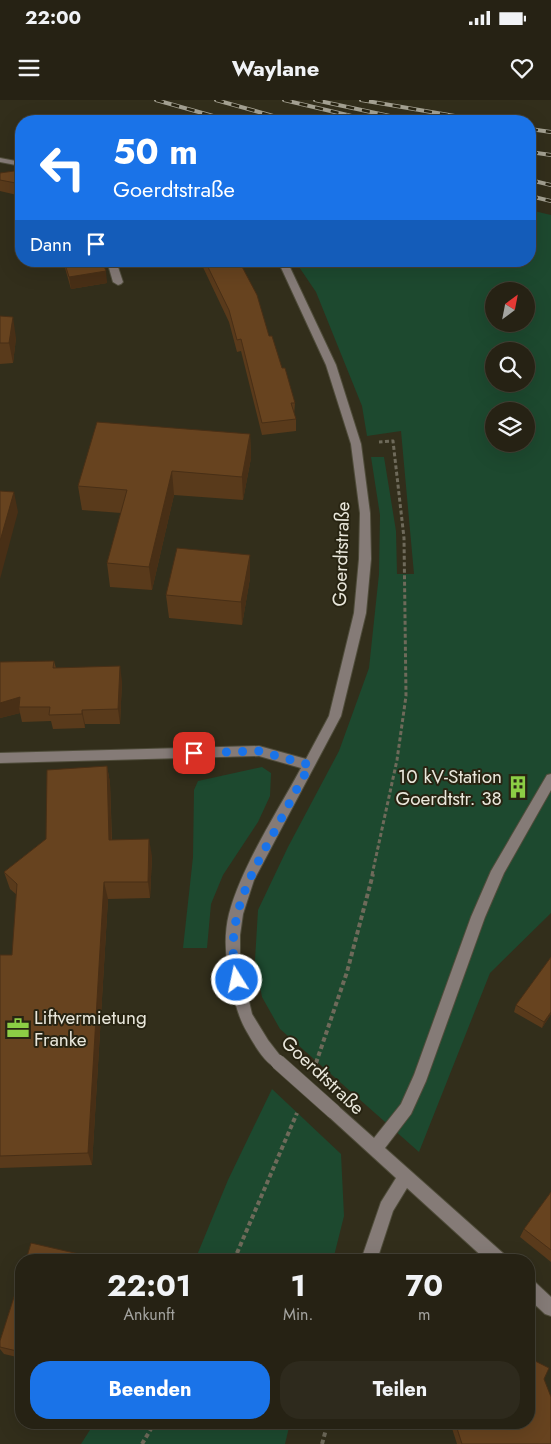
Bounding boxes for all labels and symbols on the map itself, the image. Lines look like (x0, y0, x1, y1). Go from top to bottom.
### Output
north arrow (485, 282, 535, 332)
street label: Goerdtstraße (326, 501, 356, 607)
pin (173, 732, 215, 774)
place label: 10 kV-Station Goerdtstr. 38 (395, 763, 502, 812)
building icon: 10 kV-Station Goerdtstr. 38 (505, 774, 531, 800)
position arrow (210, 953, 262, 1005)
place label: Liftvermietung Franke (34, 1004, 147, 1053)
office icon: Liftvermietung Franke (5, 1015, 31, 1041)
street label: Goerdtstraße (275, 1029, 371, 1121)

